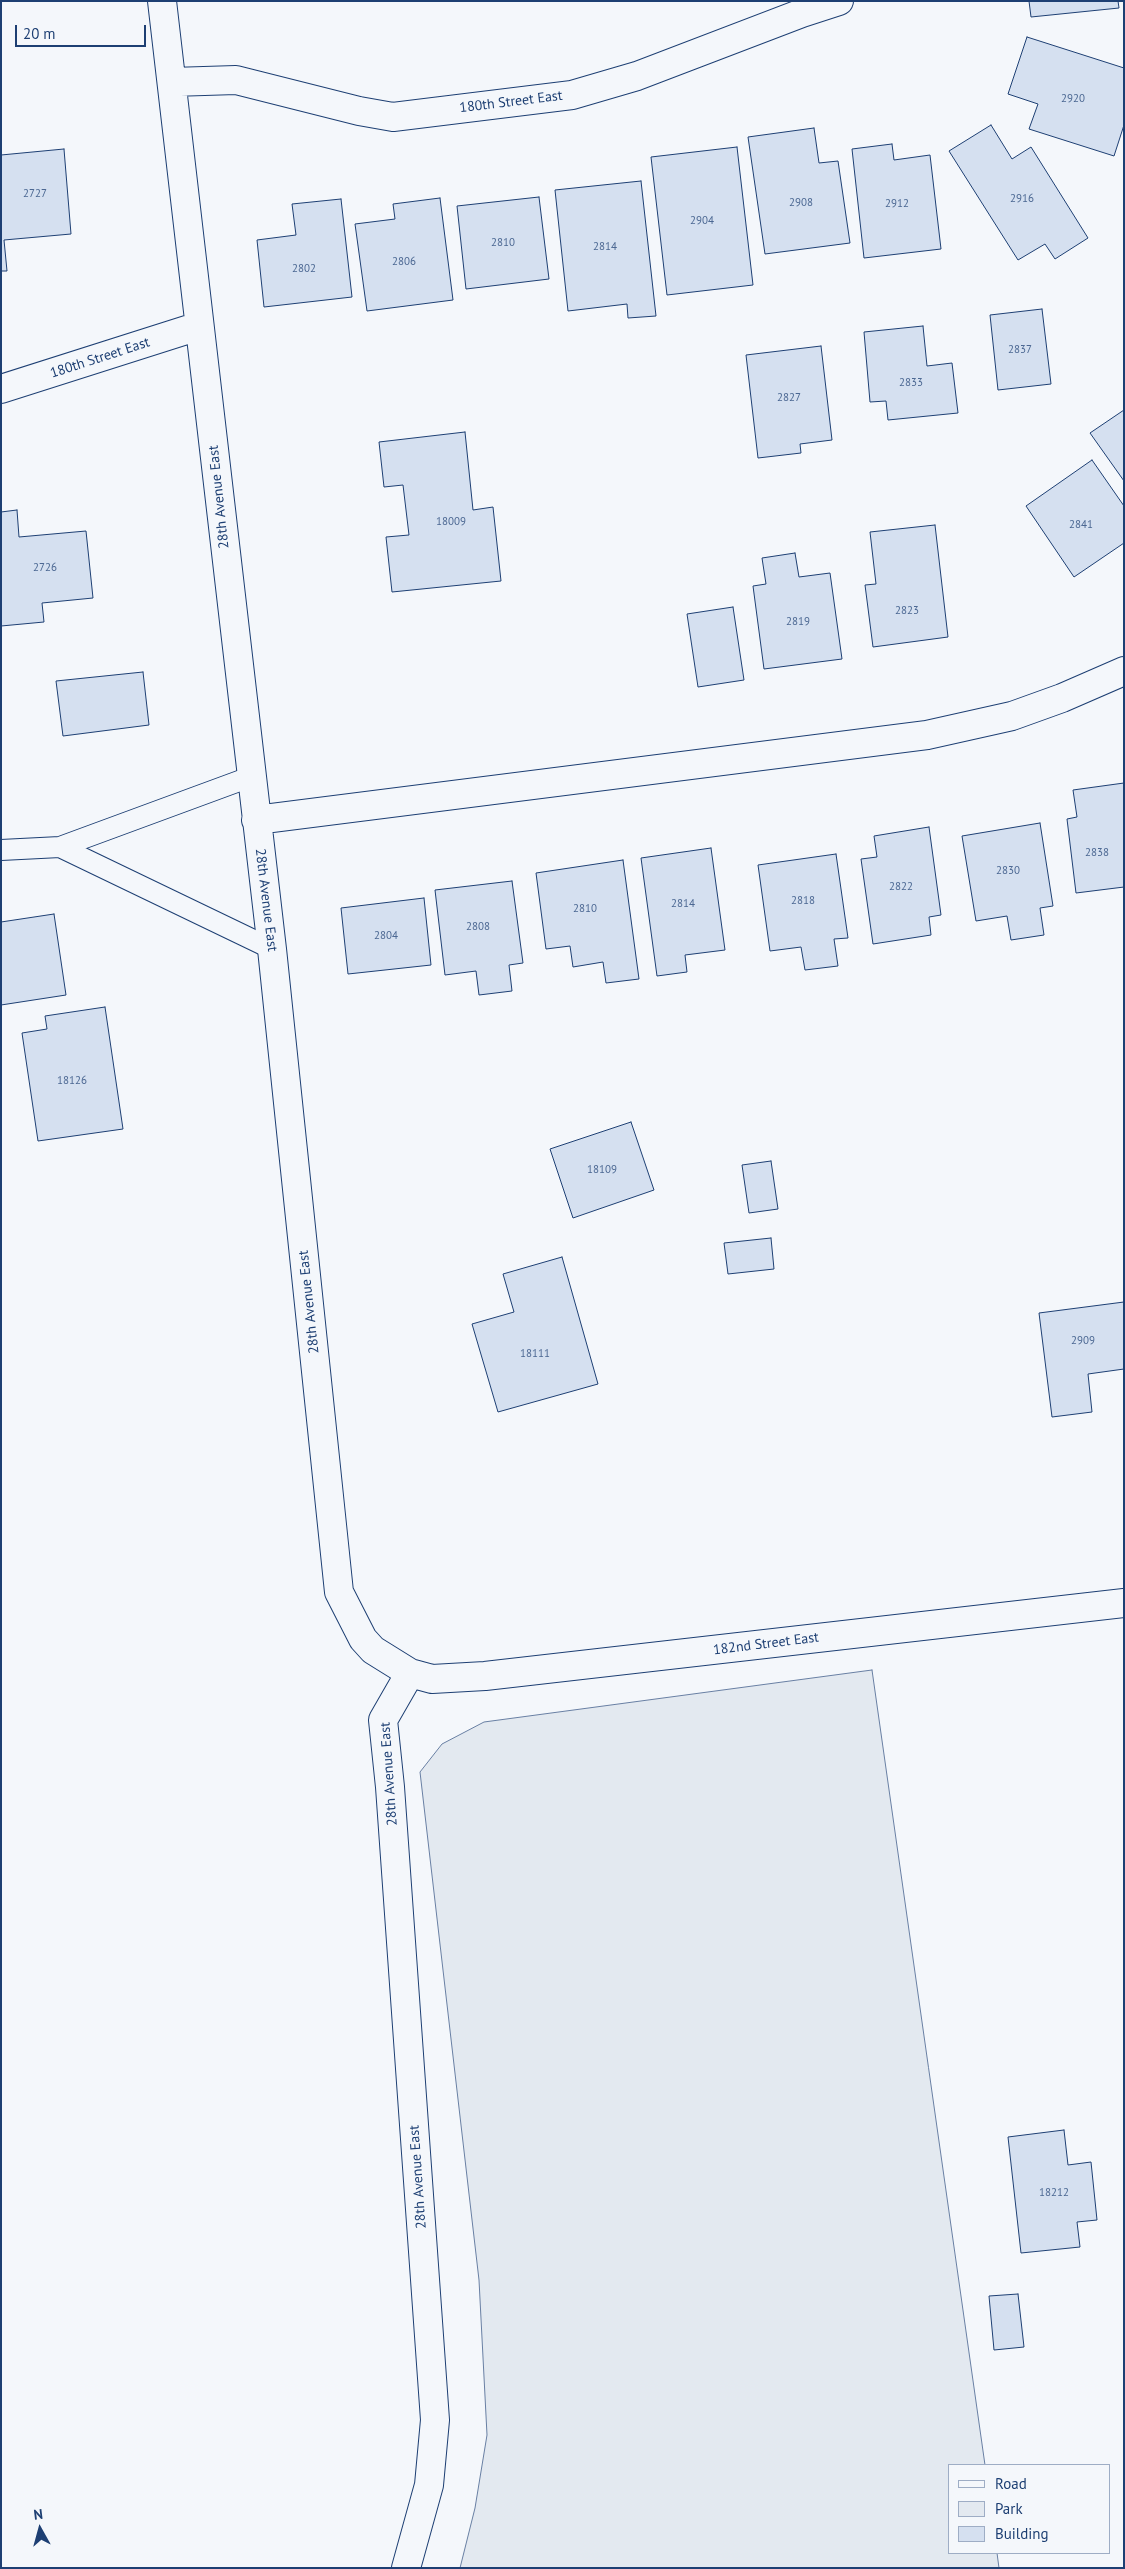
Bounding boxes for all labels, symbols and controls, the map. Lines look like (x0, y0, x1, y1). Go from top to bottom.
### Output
scale bar (18, 15, 149, 47)
text: 20 m (23, 24, 56, 43)
street label: 180th Street East (459, 87, 563, 117)
house number: 2920 (1061, 92, 1085, 106)
house number: 2727 (23, 187, 47, 201)
house number: 2916 (1010, 192, 1034, 206)
house number: 2908 (789, 196, 813, 210)
house number: 2912 (885, 197, 909, 211)
house number: 2904 (690, 214, 714, 228)
house number: 2810 (491, 236, 515, 250)
house number: 2814 (593, 240, 617, 254)
house number: 2806 (392, 255, 416, 269)
house number: 2802 (292, 262, 316, 276)
street label: 180th Street East (48, 334, 152, 382)
house number: 2837 (1008, 343, 1032, 357)
house number: 2833 (899, 376, 923, 390)
house number: 2827 (777, 391, 801, 405)
street label: 28th Avenue East (205, 444, 233, 550)
house number: 18009 (436, 515, 466, 529)
house number: 2841 (1069, 518, 1093, 532)
house number: 2726 (33, 561, 57, 575)
house number: 2823 (895, 604, 919, 618)
house number: 2819 (786, 615, 810, 629)
house number: 2838 (1085, 846, 1109, 860)
street label: 28th Avenue East (251, 847, 281, 953)
house number: 2830 (996, 864, 1020, 878)
house number: 2822 (889, 880, 913, 894)
house number: 2818 (791, 894, 815, 908)
house number: 2814 (671, 897, 695, 911)
house number: 2810 (573, 902, 597, 916)
house number: 2808 (466, 920, 490, 934)
house number: 2804 (374, 929, 398, 943)
house number: 18126 (57, 1074, 87, 1088)
house number: 18109 (587, 1163, 617, 1177)
street label: 28th Avenue East (295, 1249, 323, 1355)
house number: 2909 (1071, 1334, 1095, 1348)
house number: 18111 (520, 1347, 550, 1361)
street label: 182nd Street East (712, 1629, 820, 1659)
street label: 28th Avenue East (377, 1722, 401, 1826)
street label: 28th Avenue East (406, 2125, 430, 2229)
house number: 18212 (1039, 2186, 1069, 2200)
legend (948, 2464, 1110, 2554)
text: Road (995, 2474, 1027, 2493)
text: Park (995, 2499, 1023, 2518)
north arrow (15, 2504, 65, 2554)
text: N (33, 2505, 44, 2524)
text: Building (995, 2524, 1049, 2543)

